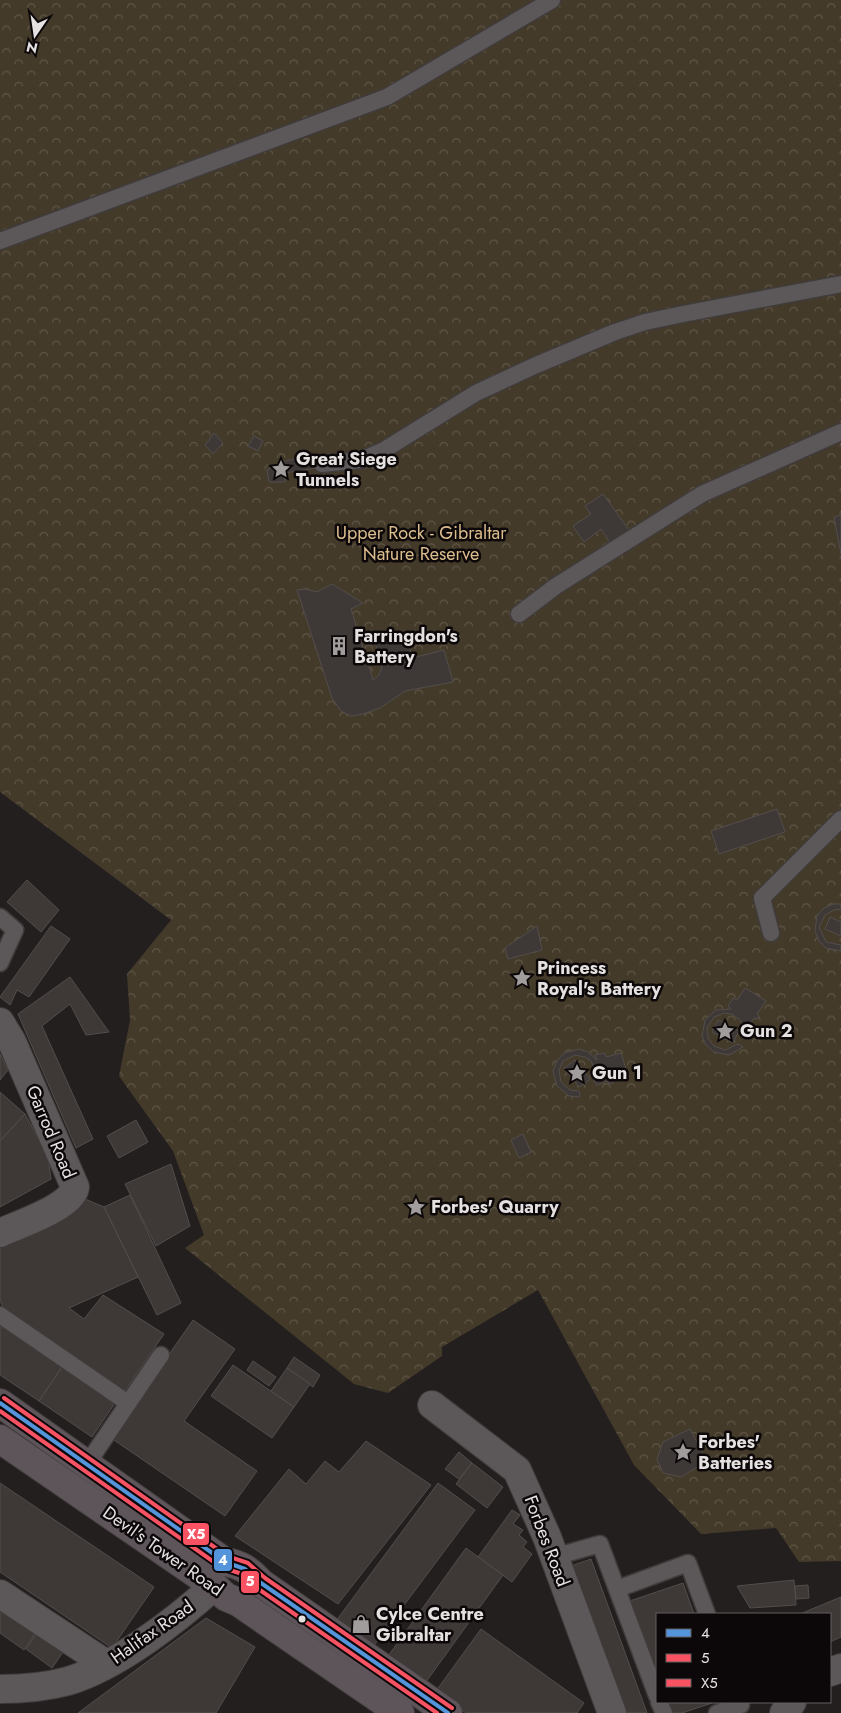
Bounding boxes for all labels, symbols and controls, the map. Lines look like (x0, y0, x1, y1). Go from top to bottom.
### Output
north arrow (10, 10, 60, 60)
text: N (24, 37, 40, 59)
place label: Great Siege Tunnels (296, 446, 397, 493)
place icon: Great Siege Tunnels (270, 458, 292, 480)
park label: Upper Rock - Gibraltar Nature Reserve (336, 520, 507, 567)
place label: Farringdon's Battery (354, 623, 458, 670)
building icon: Farringdon's Battery (328, 635, 350, 657)
place label: Princess Royal's Battery (537, 955, 662, 1002)
place icon: Princess Royal's Battery (511, 967, 533, 989)
place label: Gun 2 (740, 1018, 793, 1044)
place icon: Gun 2 (714, 1020, 736, 1042)
place label: Gun 1 (592, 1060, 642, 1086)
place icon: Gun 1 (566, 1062, 588, 1084)
street label: Garrod Road (20, 1081, 82, 1183)
place label: Forbes' Quarry (431, 1194, 559, 1220)
place icon: Forbes' Quarry (405, 1196, 427, 1218)
place label: Forbes' Batteries (698, 1429, 772, 1476)
place icon: Forbes' Batteries (672, 1441, 694, 1463)
street label: Forbes Road (518, 1492, 576, 1590)
street label: Devil's Tower Road (97, 1500, 229, 1602)
line badge: X5 (182, 1522, 210, 1546)
text: X5 (187, 1524, 205, 1544)
line badge: 4 (213, 1548, 233, 1572)
text: 4 (218, 1550, 228, 1570)
line badge: 5 (240, 1570, 260, 1594)
text: 5 (245, 1571, 255, 1591)
street label: Halifax Road (105, 1594, 199, 1670)
place label: Cylce Centre Gibraltar (376, 1601, 484, 1648)
shop icon: Cylce Centre Gibraltar (350, 1613, 372, 1635)
legend (656, 1613, 831, 1703)
unlabelled marker (297, 1614, 307, 1624)
text: 4 (701, 1622, 710, 1644)
text: 5 (701, 1647, 709, 1669)
text: X5 (701, 1672, 718, 1694)

